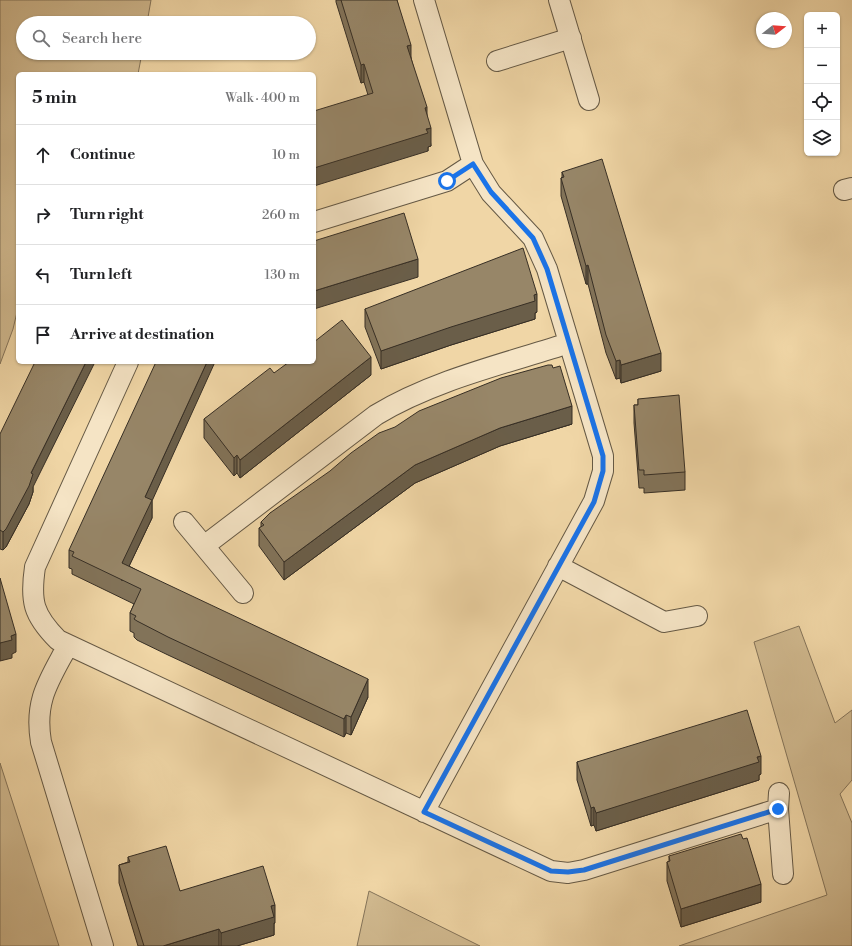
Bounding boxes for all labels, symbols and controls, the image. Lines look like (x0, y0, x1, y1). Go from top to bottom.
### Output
north arrow (756, 12, 792, 48)
map controls (804, 12, 840, 156)
button: + (804, 12, 840, 48)
search box (16, 16, 316, 60)
icon: search (30, 27, 52, 49)
text: Search here (62, 29, 142, 48)
button: − (804, 48, 840, 84)
button: locate (804, 84, 840, 120)
text: 5 min (32, 87, 77, 109)
text: Walk · 400 m (225, 90, 300, 106)
button: layers (804, 120, 840, 156)
icon: ahead (32, 144, 54, 166)
text: Continue (70, 145, 135, 164)
text: 10 m (272, 147, 300, 163)
route start (438, 172, 456, 190)
icon: right (32, 204, 54, 226)
text: Turn right (70, 205, 144, 224)
text: 260 m (262, 207, 300, 223)
icon: left (32, 264, 54, 286)
text: Turn left (70, 265, 132, 284)
text: 130 m (265, 267, 300, 283)
icon: arrive (32, 324, 54, 346)
text: Arrive at destination (70, 325, 214, 344)
route end (769, 800, 787, 818)

